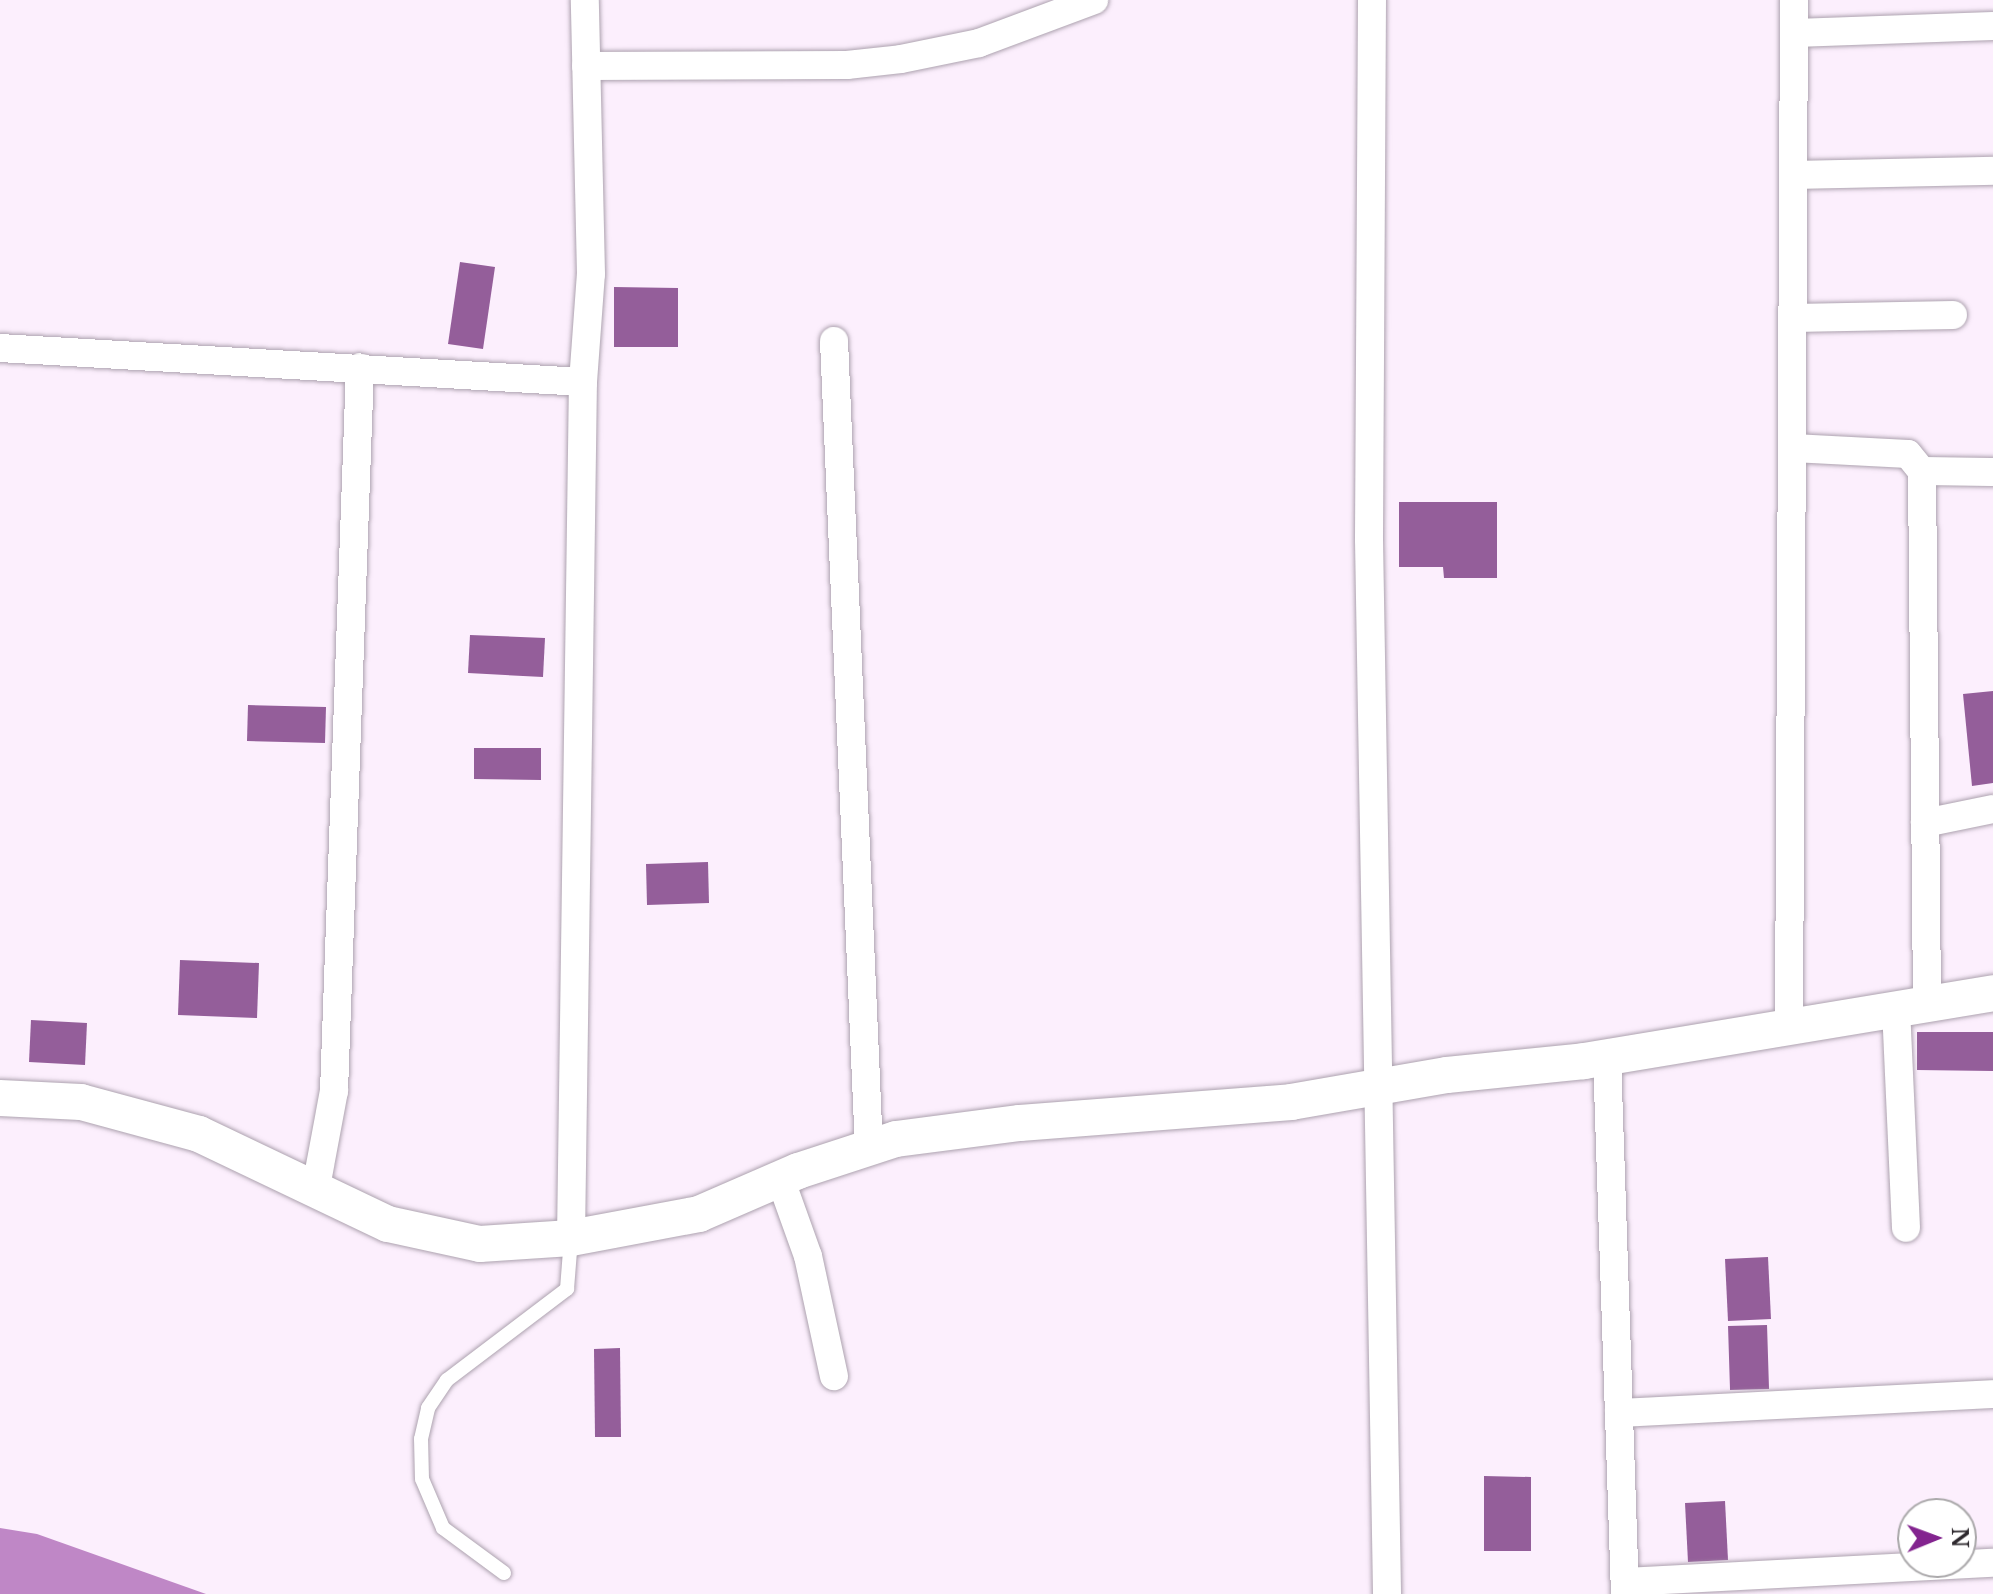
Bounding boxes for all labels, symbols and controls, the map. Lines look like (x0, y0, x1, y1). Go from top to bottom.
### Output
north arrow (1897, 1498, 1977, 1578)
text: N (1946, 1527, 1973, 1548)

